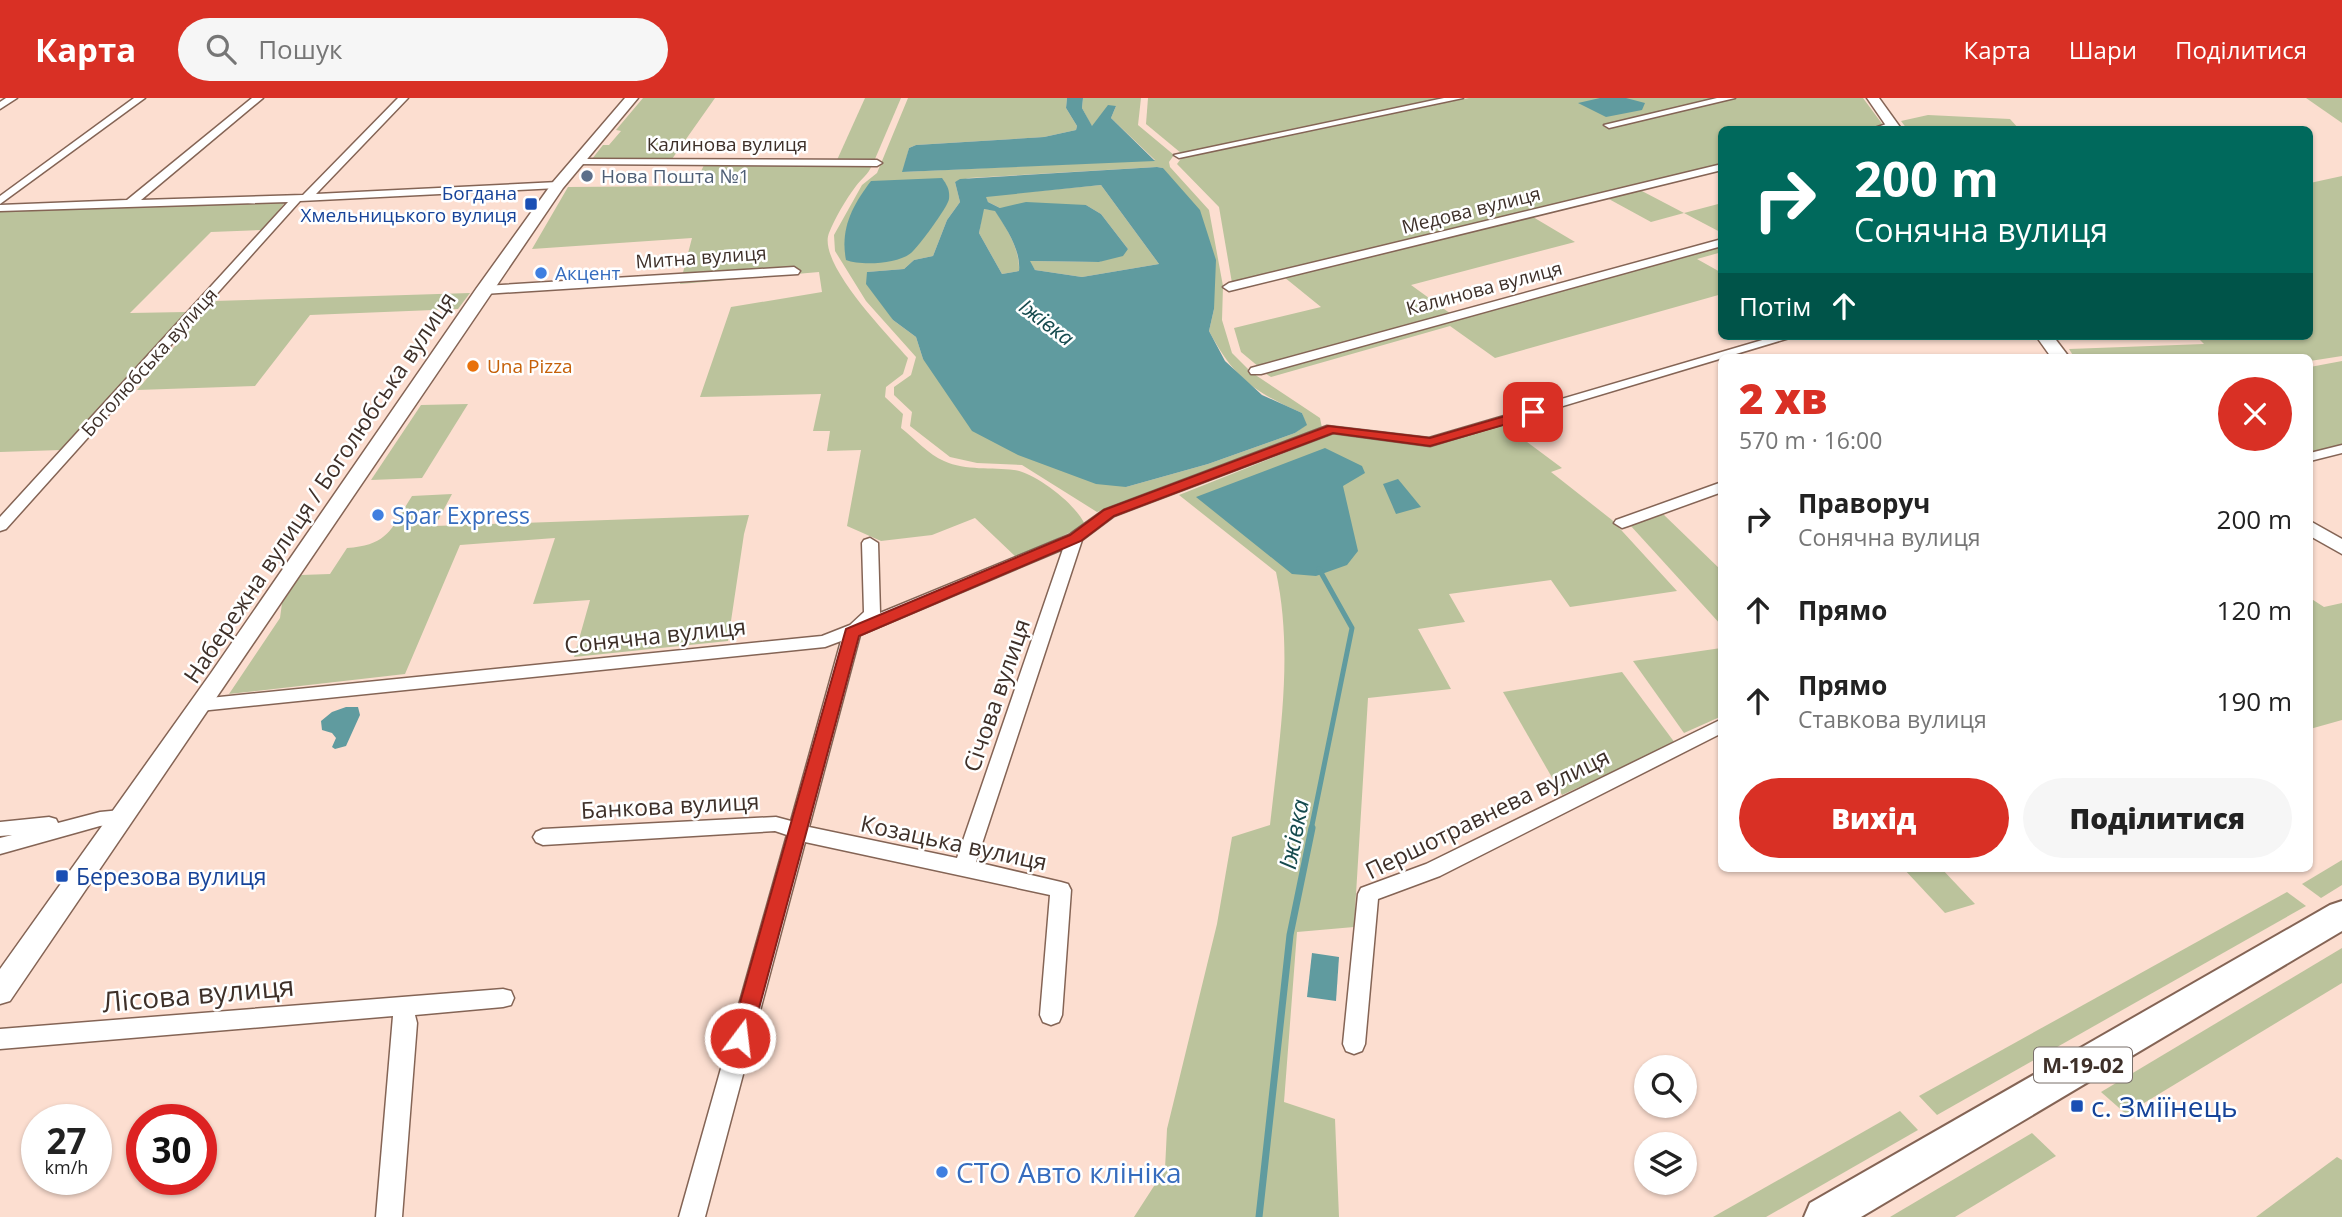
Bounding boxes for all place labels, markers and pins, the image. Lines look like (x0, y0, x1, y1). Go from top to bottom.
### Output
place label: Нова Пошта №1 (601, 163, 750, 189)
marker: Нова Пошта №1 (579, 168, 595, 184)
place label: Богдана Хмельницького вулиця (301, 180, 517, 228)
marker: Богдана Хмельницького вулиця (523, 196, 539, 212)
place label: Акцент (555, 260, 620, 286)
marker: Акцент (533, 265, 549, 281)
place label: Una Pizza (487, 353, 573, 379)
marker: Una Pizza (465, 358, 481, 374)
pin (1503, 382, 1563, 442)
place label: Spar Express (392, 499, 530, 531)
marker: Spar Express (370, 507, 386, 523)
place label: Березова вулиця (76, 860, 267, 892)
marker: Березова вулиця (54, 868, 70, 884)
place label: с. Зміїнець (2091, 1087, 2238, 1125)
marker: с. Зміїнець (2069, 1098, 2085, 1114)
place label: СТО Авто клініка (956, 1153, 1182, 1191)
marker: СТО Авто клініка (934, 1164, 950, 1180)

